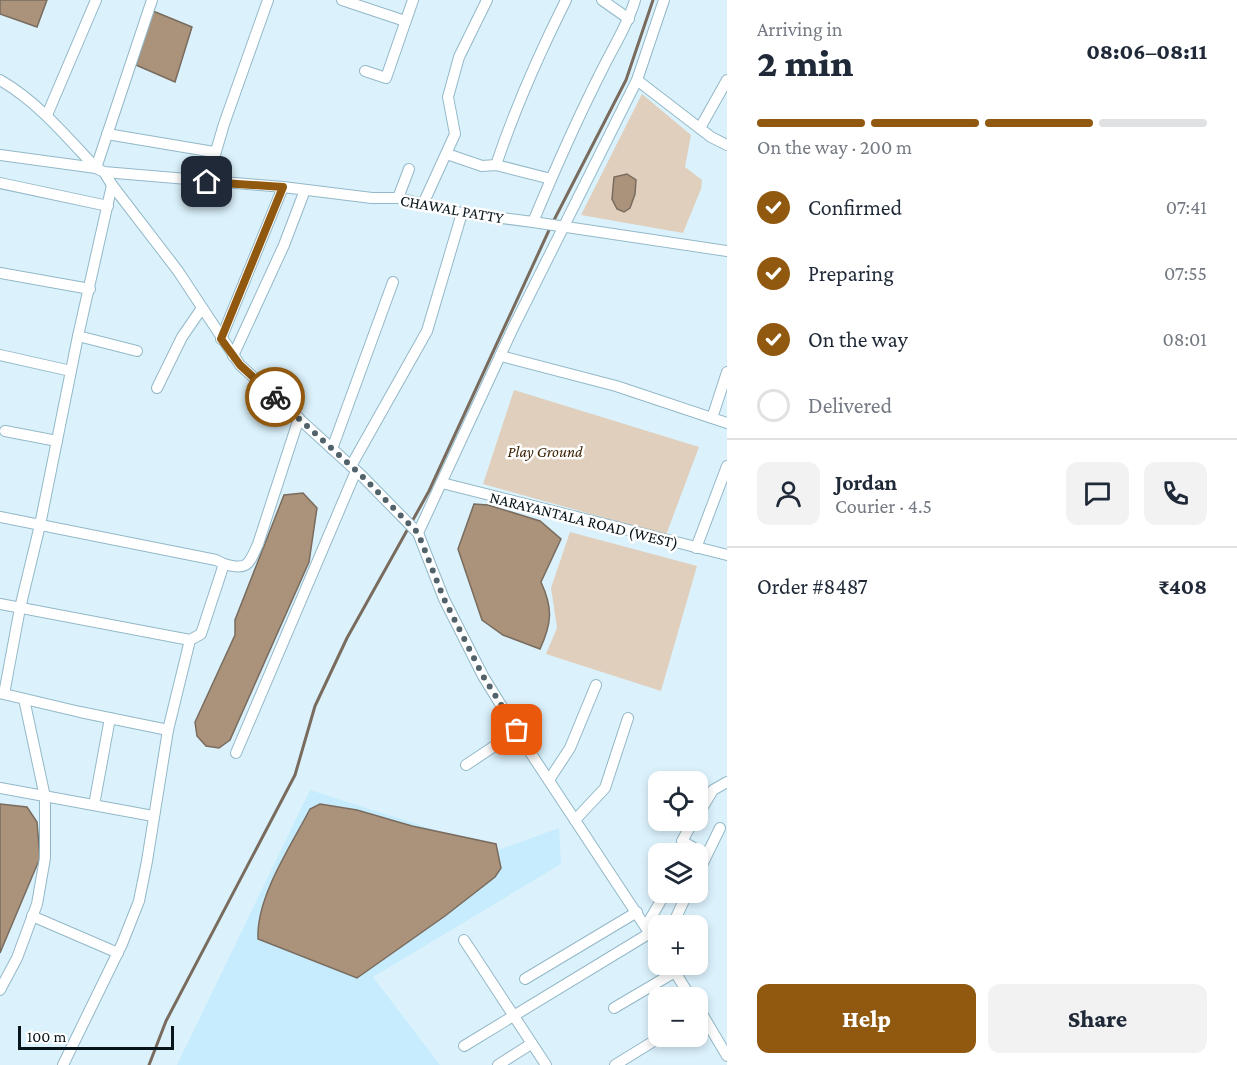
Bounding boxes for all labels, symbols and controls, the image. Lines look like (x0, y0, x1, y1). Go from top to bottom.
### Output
text: Arriving in (757, 18, 842, 40)
text: 08:06–08:11 (1086, 39, 1207, 64)
text: 2 min (757, 41, 853, 84)
text: On the way · 200 m (757, 136, 912, 158)
pin (181, 156, 232, 207)
icon: home (190, 165, 223, 198)
icon: check (757, 191, 790, 224)
street label: CHAWAL PATTY (399, 192, 506, 227)
text: Confirmed (808, 195, 902, 220)
text: 07:41 (1166, 196, 1207, 218)
icon: check (757, 257, 790, 290)
text: Preparing (808, 261, 894, 286)
text: 07:55 (1164, 262, 1207, 284)
icon: check (757, 323, 790, 356)
text: On the way (808, 327, 908, 352)
text: 08:01 (1162, 328, 1207, 350)
courier (245, 367, 305, 427)
icon: bike (259, 381, 292, 414)
text: Delivered (808, 393, 892, 418)
park label: Play Ground (507, 443, 583, 461)
button: person (757, 462, 820, 525)
button: chat (1066, 462, 1129, 525)
button: phone (1144, 462, 1207, 525)
text: Jordan (835, 470, 897, 495)
street label: NARAYANTALA ROAD (WEST) (488, 488, 680, 553)
text: Courier · 4.5 (835, 495, 932, 517)
text: Order #8487 (757, 574, 868, 599)
text: ₹408 (1158, 574, 1207, 599)
pin (491, 704, 542, 755)
icon: bag (500, 713, 533, 746)
map controls (648, 771, 708, 1047)
button: locate (648, 771, 708, 831)
button: layers (648, 843, 708, 903)
button: + (648, 915, 708, 975)
button: Help (757, 984, 976, 1053)
button: Share (988, 984, 1207, 1053)
button: − (648, 987, 708, 1047)
scale bar (18, 1023, 174, 1050)
text: 100 m (27, 1028, 66, 1045)

